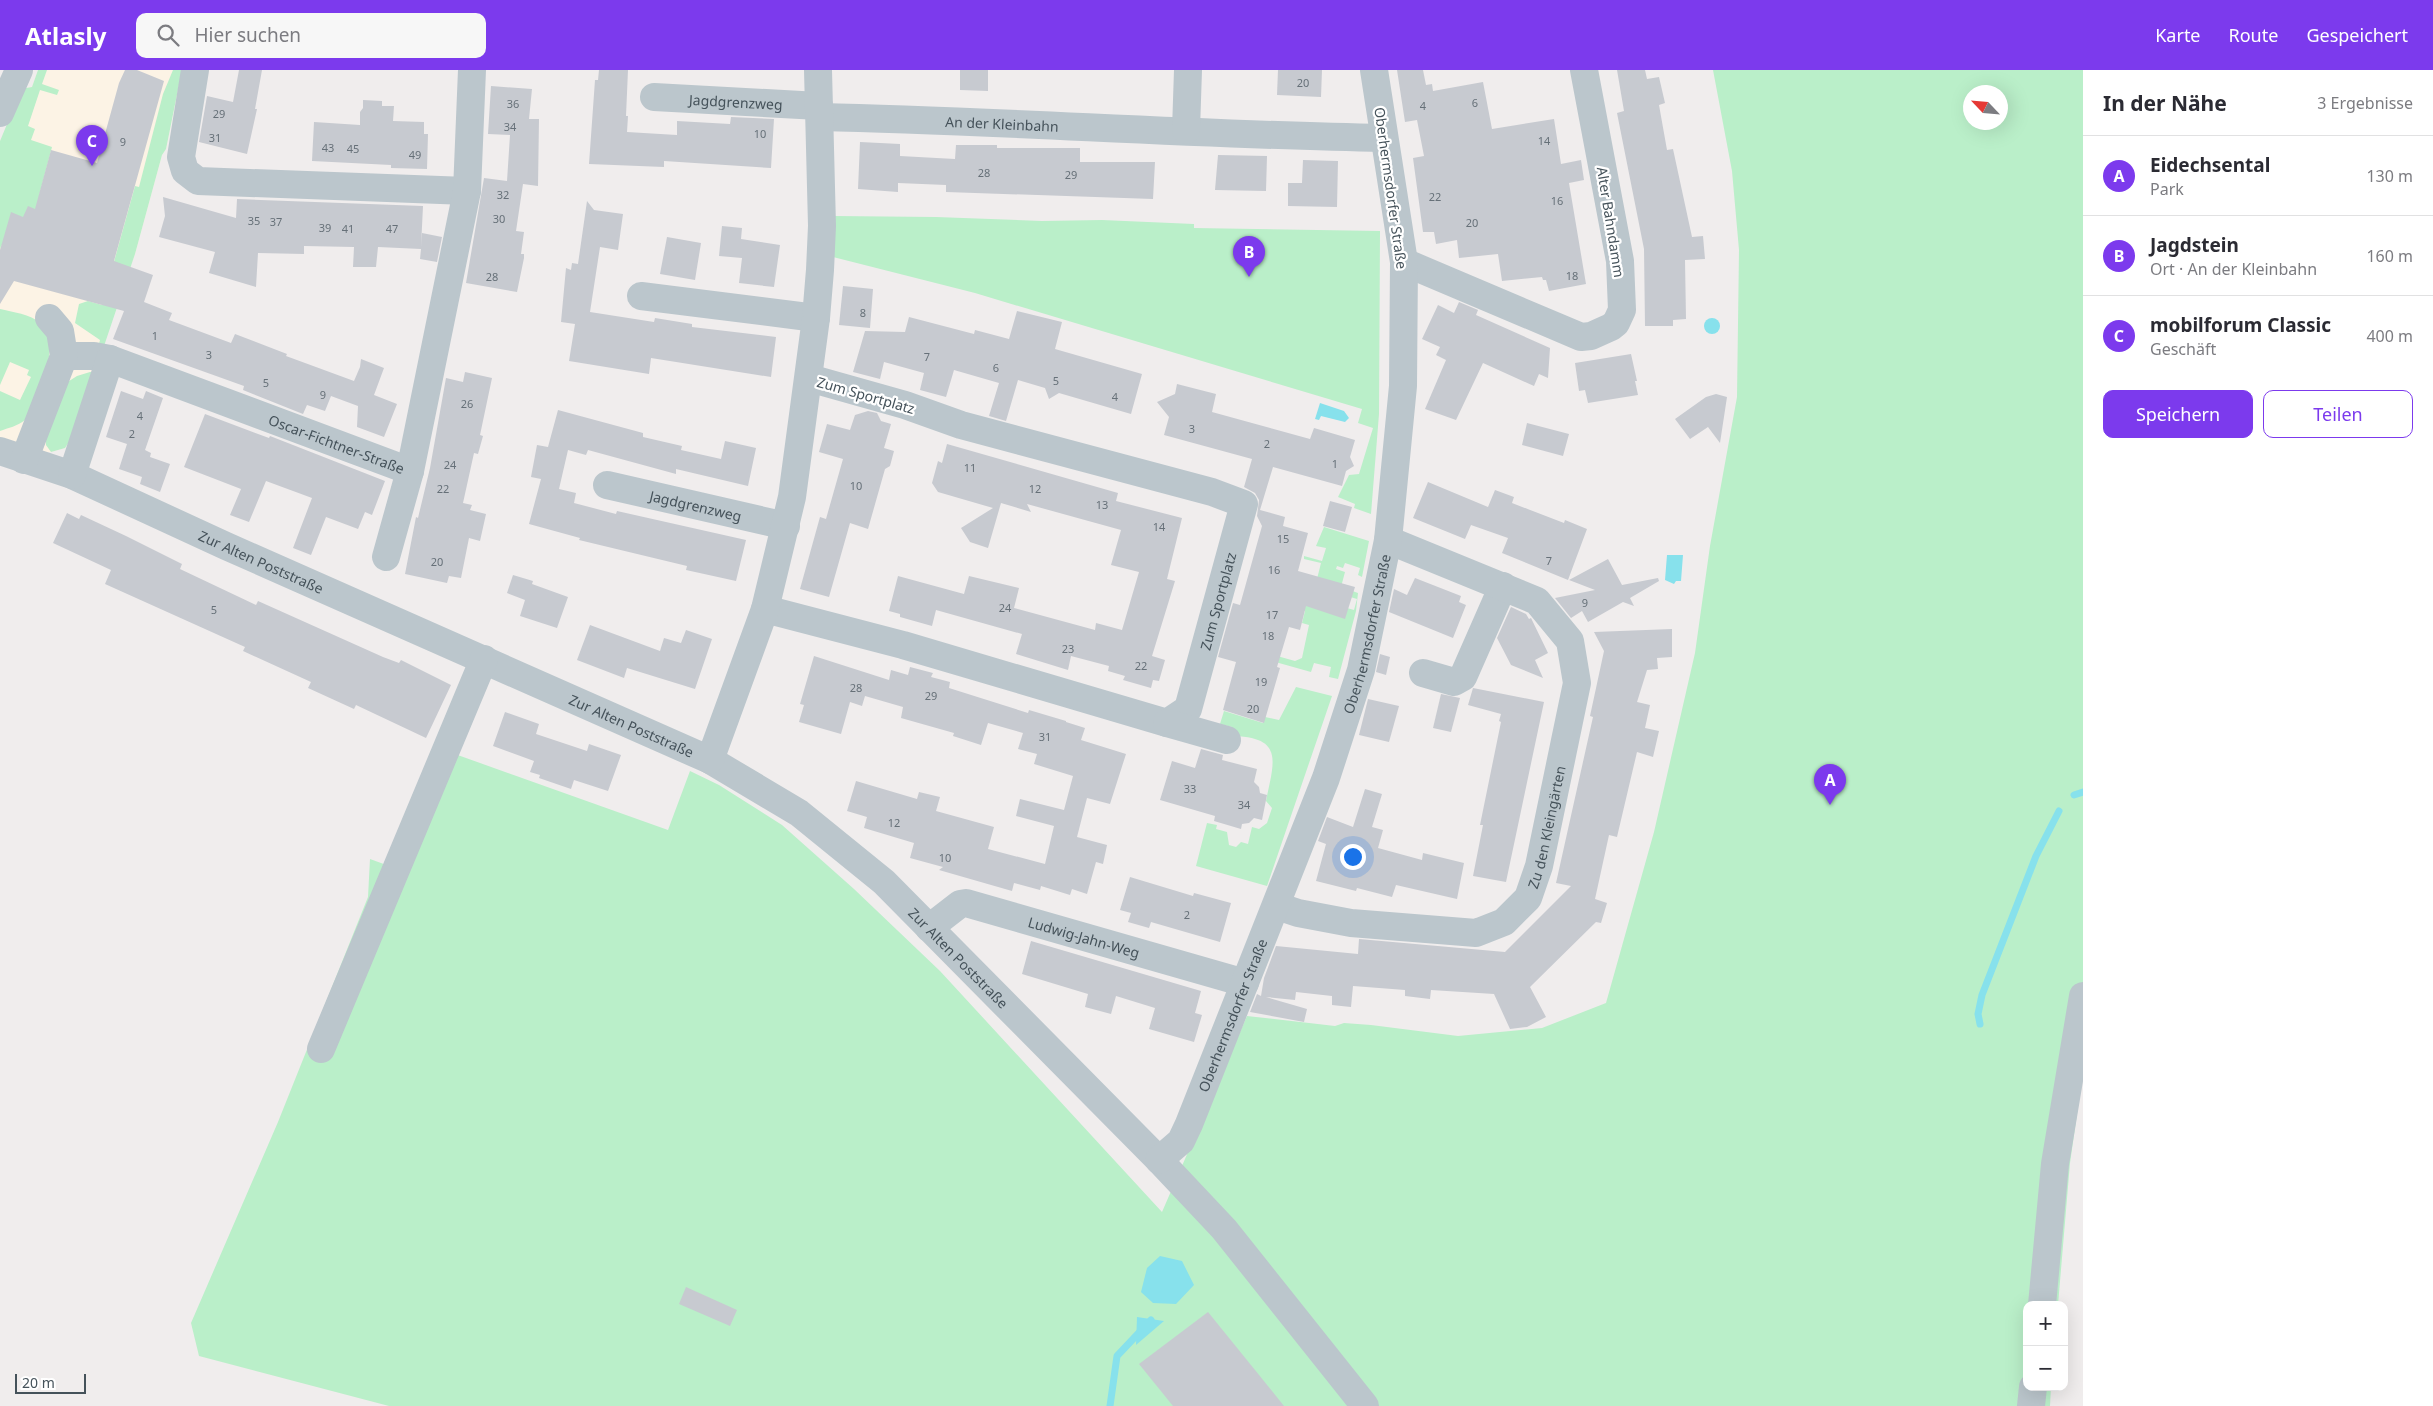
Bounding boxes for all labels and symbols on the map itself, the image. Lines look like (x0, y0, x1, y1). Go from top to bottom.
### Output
house number: 20 (1297, 75, 1309, 90)
north arrow (1963, 85, 2008, 130)
street label: Jagdgrenzweg (687, 89, 783, 114)
house number: 6 (1472, 95, 1478, 110)
house number: 36 (507, 96, 519, 111)
house number: 4 (1420, 98, 1427, 113)
house number: 29 (213, 106, 225, 121)
street label: Oberhermsdorfer Straße (1370, 106, 1412, 270)
street label: An der Kleinbahn (945, 111, 1059, 135)
house number: 34 (504, 119, 517, 134)
pin: C (76, 125, 108, 166)
house number: 10 (754, 126, 766, 141)
house number: 31 (209, 130, 221, 145)
house number: 14 (1538, 133, 1551, 148)
house number: 9 (120, 134, 126, 149)
house number: 43 (322, 140, 334, 155)
house number: 45 (347, 141, 359, 156)
house number: 49 (409, 147, 421, 162)
house number: 28 (978, 165, 990, 180)
street label: Alter Bahndamm (1593, 165, 1629, 279)
house number: 29 (1065, 167, 1077, 182)
house number: 32 (497, 187, 509, 202)
house number: 22 (1429, 189, 1441, 204)
house number: 16 (1551, 193, 1563, 208)
house number: 30 (493, 211, 505, 226)
house number: 35 (248, 213, 260, 228)
house number: 37 (270, 214, 282, 229)
house number: 20 (1466, 215, 1478, 230)
house number: 39 (319, 220, 331, 235)
house number: 41 (342, 221, 354, 236)
house number: 47 (386, 221, 398, 236)
pin: B (1233, 236, 1265, 277)
house number: 18 (1566, 268, 1578, 283)
house number: 28 (486, 269, 498, 284)
house number: 8 (860, 305, 866, 320)
house number: 1 (152, 328, 158, 343)
house number: 3 (206, 347, 212, 362)
house number: 7 (924, 349, 930, 364)
house number: 6 (993, 360, 999, 375)
street label: Zum Sportplatz (815, 372, 917, 418)
house number: 5 (1053, 373, 1059, 388)
house number: 5 (263, 375, 269, 390)
house number: 9 (320, 387, 326, 402)
house number: 4 (1112, 389, 1119, 404)
house number: 26 (461, 396, 473, 411)
house number: 4 (137, 408, 144, 423)
street label: Oscar-Fichtner-Straße (266, 410, 407, 478)
house number: 3 (1189, 421, 1195, 436)
house number: 2 (129, 426, 135, 441)
house number: 2 (1264, 436, 1270, 451)
house number: 1 (1332, 456, 1338, 471)
house number: 24 (444, 457, 457, 472)
house number: 11 (964, 460, 976, 475)
house number: 10 (850, 478, 862, 493)
house number: 22 (437, 481, 449, 496)
house number: 12 (1029, 481, 1041, 496)
street label: Jagdgrenzweg (646, 485, 744, 525)
house number: 13 (1096, 497, 1108, 512)
house number: 14 (1153, 519, 1166, 534)
street label: Zur Alten Poststraße (196, 525, 327, 598)
house number: 15 (1277, 531, 1289, 546)
street label: Zum Sportplatz (1195, 550, 1240, 652)
street label: Oberhermsdorfer Straße (1338, 552, 1394, 716)
house number: 7 (1546, 553, 1552, 568)
house number: 20 (431, 554, 443, 569)
house number: 16 (1268, 562, 1280, 577)
house number: 9 (1582, 595, 1588, 610)
house number: 24 (999, 600, 1012, 615)
house number: 5 (211, 602, 217, 617)
house number: 17 (1266, 607, 1278, 622)
house number: 18 (1262, 628, 1274, 643)
house number: 23 (1062, 641, 1074, 656)
house number: 22 (1135, 658, 1147, 673)
house number: 19 (1255, 674, 1267, 689)
house number: 28 (850, 680, 862, 695)
house number: 29 (925, 688, 937, 703)
street label: Zur Alten Poststraße (566, 689, 697, 761)
house number: 20 (1247, 701, 1259, 716)
house number: 31 (1039, 729, 1051, 744)
street label: Zu den Kleingärten (1523, 764, 1569, 891)
pin: A (1814, 764, 1846, 805)
house number: 33 (1184, 781, 1196, 796)
house number: 34 (1238, 797, 1251, 812)
house number: 12 (888, 815, 900, 830)
your location (1340, 844, 1366, 870)
house number: 10 (939, 850, 951, 865)
street label: Zur Alten Poststraße (905, 903, 1013, 1012)
house number: 2 (1184, 907, 1190, 922)
street label: Ludwig-Jahn-Weg (1026, 912, 1142, 962)
street label: Oberhermsdorfer Straße (1193, 936, 1271, 1095)
scale bar (15, 1371, 86, 1394)

